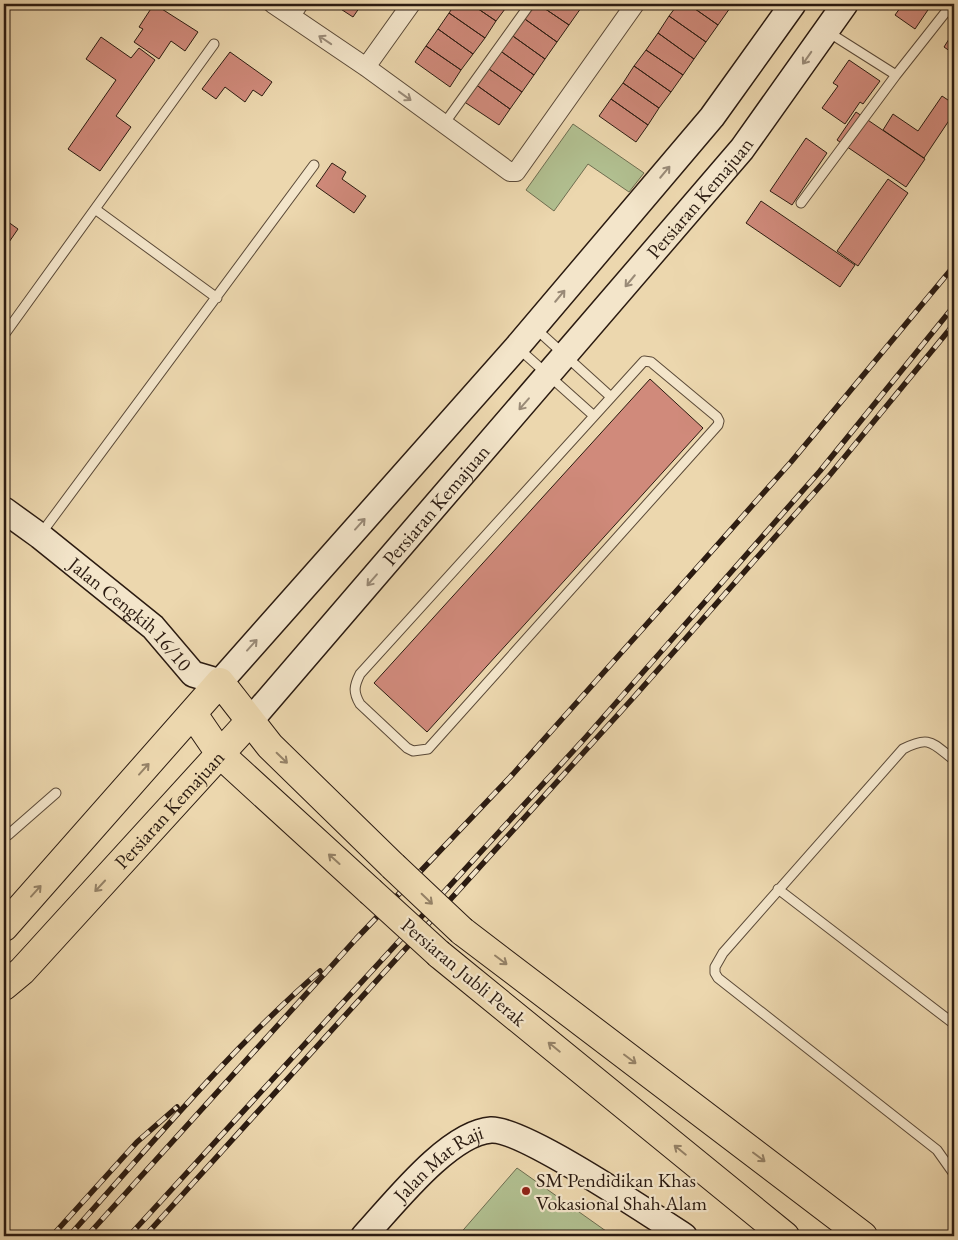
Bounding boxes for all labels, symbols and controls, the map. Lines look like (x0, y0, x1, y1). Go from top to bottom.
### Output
one-way arrow (319, 35, 333, 45)
one-way arrow (802, 51, 812, 65)
one-way arrow (398, 91, 412, 101)
street label: Persiaran Kemajuan (641, 132, 759, 264)
one-way arrow (659, 166, 670, 179)
one-way arrow (624, 274, 635, 287)
one-way arrow (554, 290, 565, 303)
one-way arrow (518, 397, 529, 410)
street label: Persiaran Kemajuan (377, 439, 495, 571)
one-way arrow (354, 517, 366, 530)
street label: Jalan Cengkih 16/10 (62, 550, 198, 677)
one-way arrow (366, 573, 378, 586)
one-way arrow (247, 639, 258, 652)
street label: Persiaran Kemajuan (109, 744, 230, 874)
one-way arrow (276, 752, 288, 764)
one-way arrow (139, 763, 150, 776)
one-way arrow (328, 853, 341, 864)
one-way arrow (94, 880, 106, 893)
one-way arrow (30, 884, 42, 897)
one-way arrow (421, 893, 433, 905)
street label: Persiaran Jubli Perak (396, 912, 533, 1032)
one-way arrow (494, 955, 507, 966)
one-way arrow (548, 1042, 561, 1053)
one-way arrow (623, 1054, 637, 1064)
street label: Jalan Mat Raji (386, 1119, 486, 1209)
one-way arrow (674, 1145, 687, 1156)
one-way arrow (752, 1152, 765, 1163)
place label: SM Pendidikan Khas Vokasional Shah Alam (536, 1167, 707, 1216)
marker: SM Pendidikan Khas Vokasional Shah Alam (520, 1185, 532, 1197)

